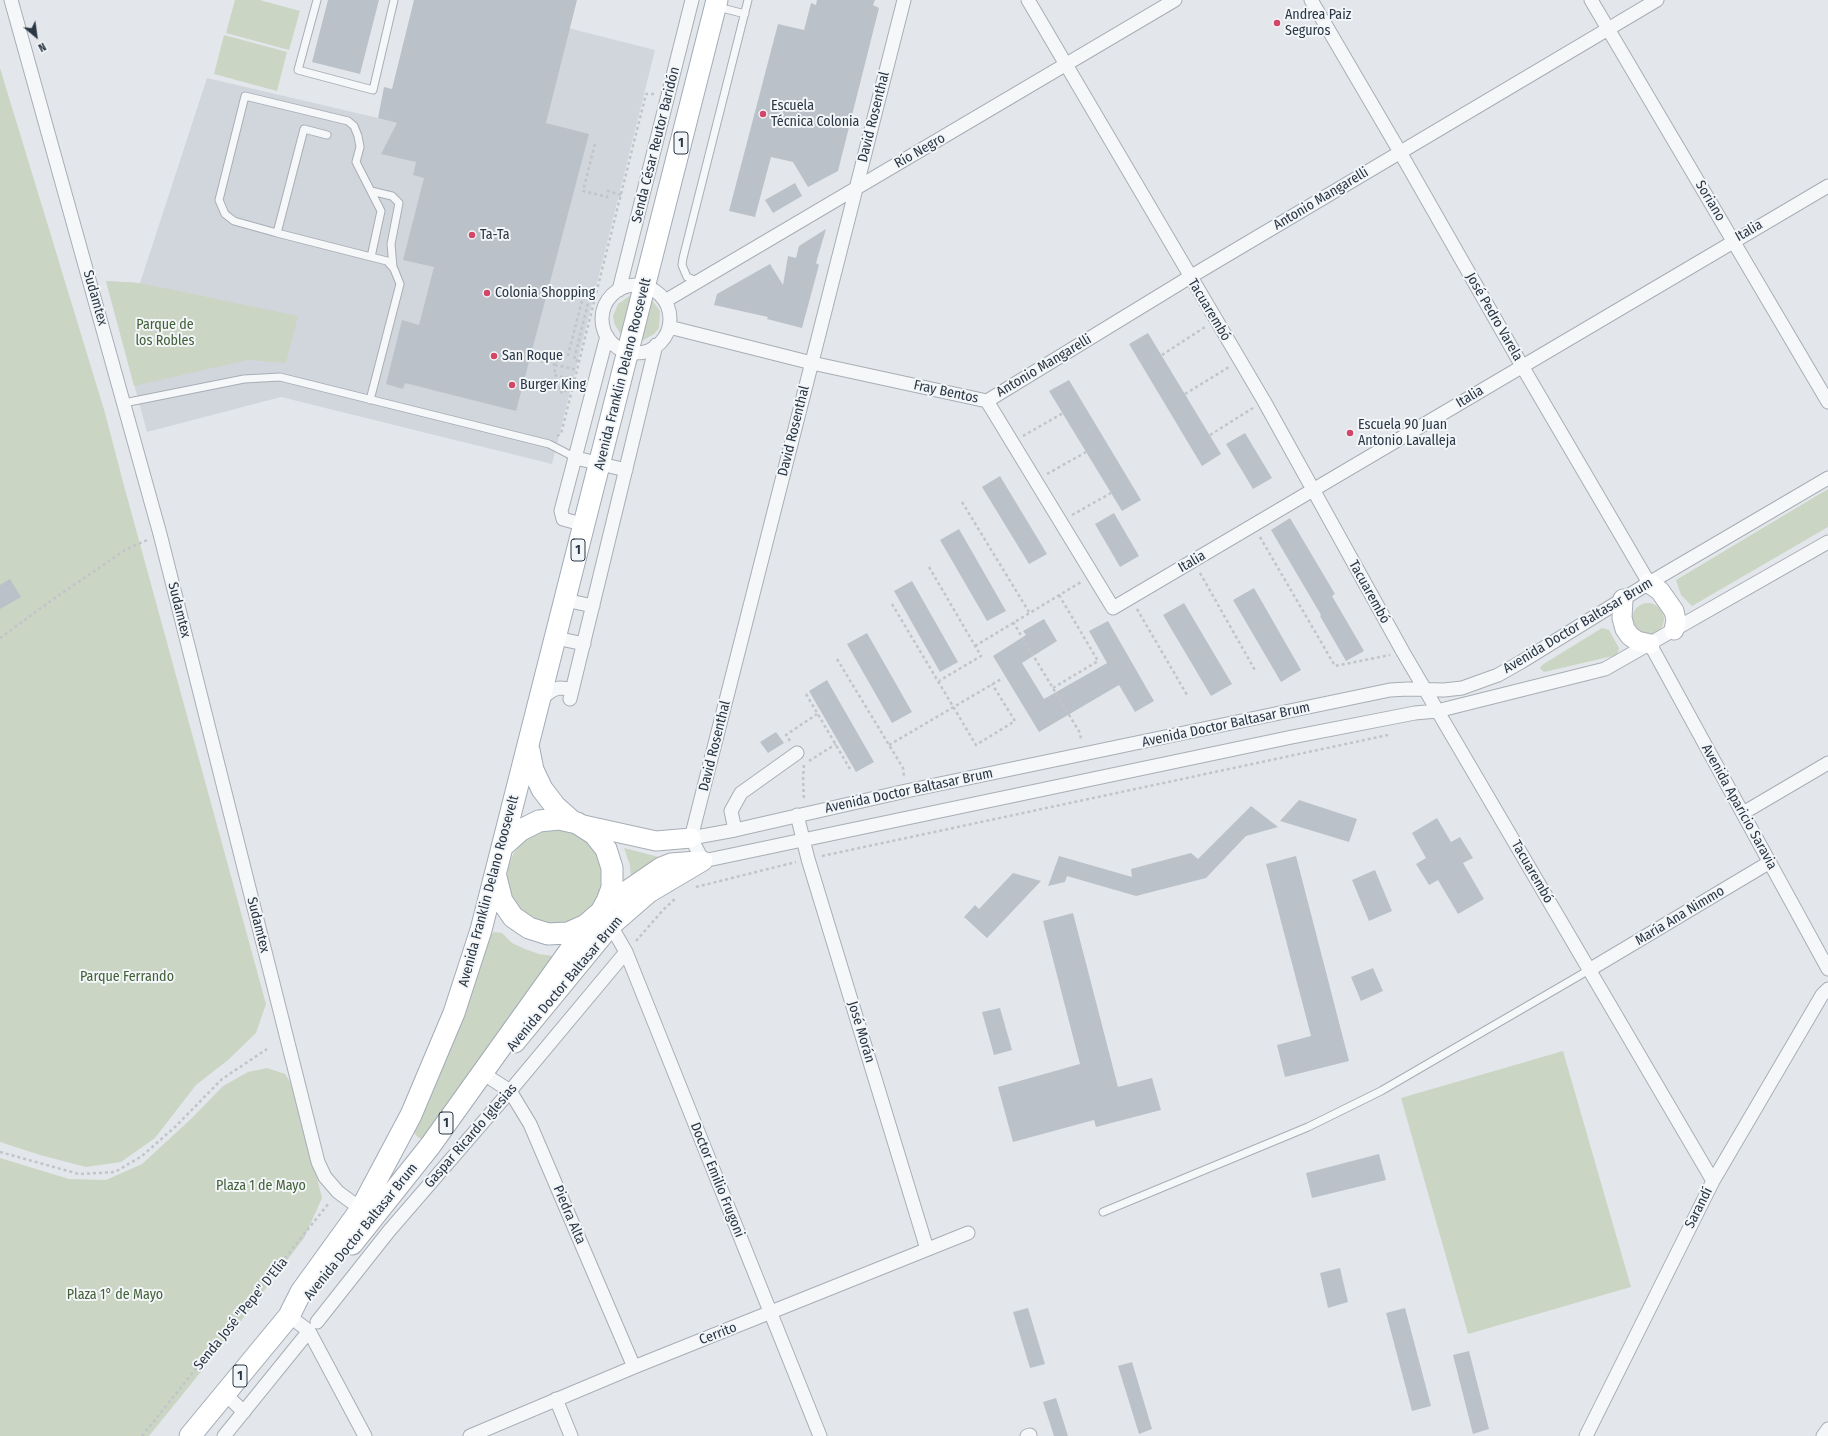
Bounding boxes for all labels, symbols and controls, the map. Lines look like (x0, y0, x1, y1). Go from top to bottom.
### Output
place label: Andrea Paiz Seguros (1285, 7, 1351, 40)
north arrow (16, 16, 56, 56)
marker: Andrea Paiz Seguros (1272, 18, 1282, 28)
text: N (36, 40, 48, 54)
street label: Senda César Reutor Baridón (628, 65, 684, 225)
street label: David Rosenthal (855, 70, 893, 164)
place label: Escuela Técnica Colonia (771, 98, 859, 130)
marker: Escuela Técnica Colonia (758, 109, 768, 119)
street label: Río Negro (892, 130, 948, 172)
road number: 1 (674, 132, 688, 154)
street label: Antonio Mangarelli (1271, 164, 1371, 234)
street label: Soriano (1691, 178, 1729, 224)
street label: Italia (1732, 216, 1766, 246)
place label: Ta-Ta (480, 227, 510, 243)
marker: Ta-Ta (467, 230, 477, 240)
street label: Sudamtex (79, 268, 111, 328)
street label: José Pedro Varela (1462, 270, 1526, 364)
street label: Avenida Franklin Delano Roosevelt (591, 276, 655, 472)
street label: Tacuarembó (1184, 276, 1234, 344)
place label: Colonia Shopping (495, 285, 595, 301)
marker: Colonia Shopping (482, 288, 492, 298)
park label: Parque de los Robles (135, 317, 195, 350)
street label: Antonio Mangarelli (994, 331, 1094, 401)
place label: San Roque (502, 348, 563, 364)
marker: San Roque (489, 351, 499, 361)
place label: Burger King (520, 377, 586, 393)
street label: Fray Bentos (912, 377, 980, 407)
marker: Burger King (507, 380, 517, 390)
street label: Italia (1453, 382, 1487, 412)
street label: David Rosenthal (775, 384, 813, 478)
place label: Escuela 90 Juan Antonio Lavalleja (1358, 417, 1456, 450)
marker: Escuela 90 Juan Antonio Lavalleja (1345, 428, 1355, 438)
road number: 1 (571, 539, 585, 561)
street label: Italia (1175, 547, 1209, 577)
street label: Tacuarembó (1345, 557, 1393, 627)
street label: Avenida Doctor Baltasar Brum (1500, 575, 1656, 677)
street label: Sudamtex (164, 580, 194, 640)
street label: David Rosenthal (696, 699, 734, 793)
street label: Avenida Doctor Baltasar Brum (1140, 699, 1312, 751)
street label: Avenida Aparicio Saravia (1698, 741, 1780, 873)
street label: Avenida Doctor Baltasar Brum (823, 765, 995, 817)
street label: Avenida Franklin Delano Roosevelt (455, 793, 523, 989)
street label: Tacuarembó (1507, 838, 1557, 906)
street label: María Ana Nimmo (1632, 883, 1728, 949)
street label: Sudamtex (243, 895, 273, 955)
street label: Avenida Doctor Baltasar Brum (504, 913, 626, 1055)
park label: Parque Ferrando (80, 969, 174, 985)
street label: José Morán (844, 999, 878, 1065)
street label: Gaspar Ricardo Iglesias (421, 1080, 521, 1192)
road number: 1 (439, 1112, 453, 1134)
street label: Doctor Emilio Frugoni (686, 1120, 748, 1240)
street label: Avenida Doctor Baltasar Brum (301, 1160, 421, 1304)
park label: Plaza 1 de Mayo (216, 1178, 306, 1194)
street label: Piedra Alta (549, 1183, 589, 1247)
street label: Sarandí (1682, 1185, 1716, 1231)
street label: Senda José "Pepe" D'Elía (191, 1254, 291, 1374)
park label: Plaza 1° de Mayo (67, 1287, 163, 1303)
street label: Cerrito (697, 1319, 739, 1349)
road number: 1 (233, 1365, 247, 1387)

